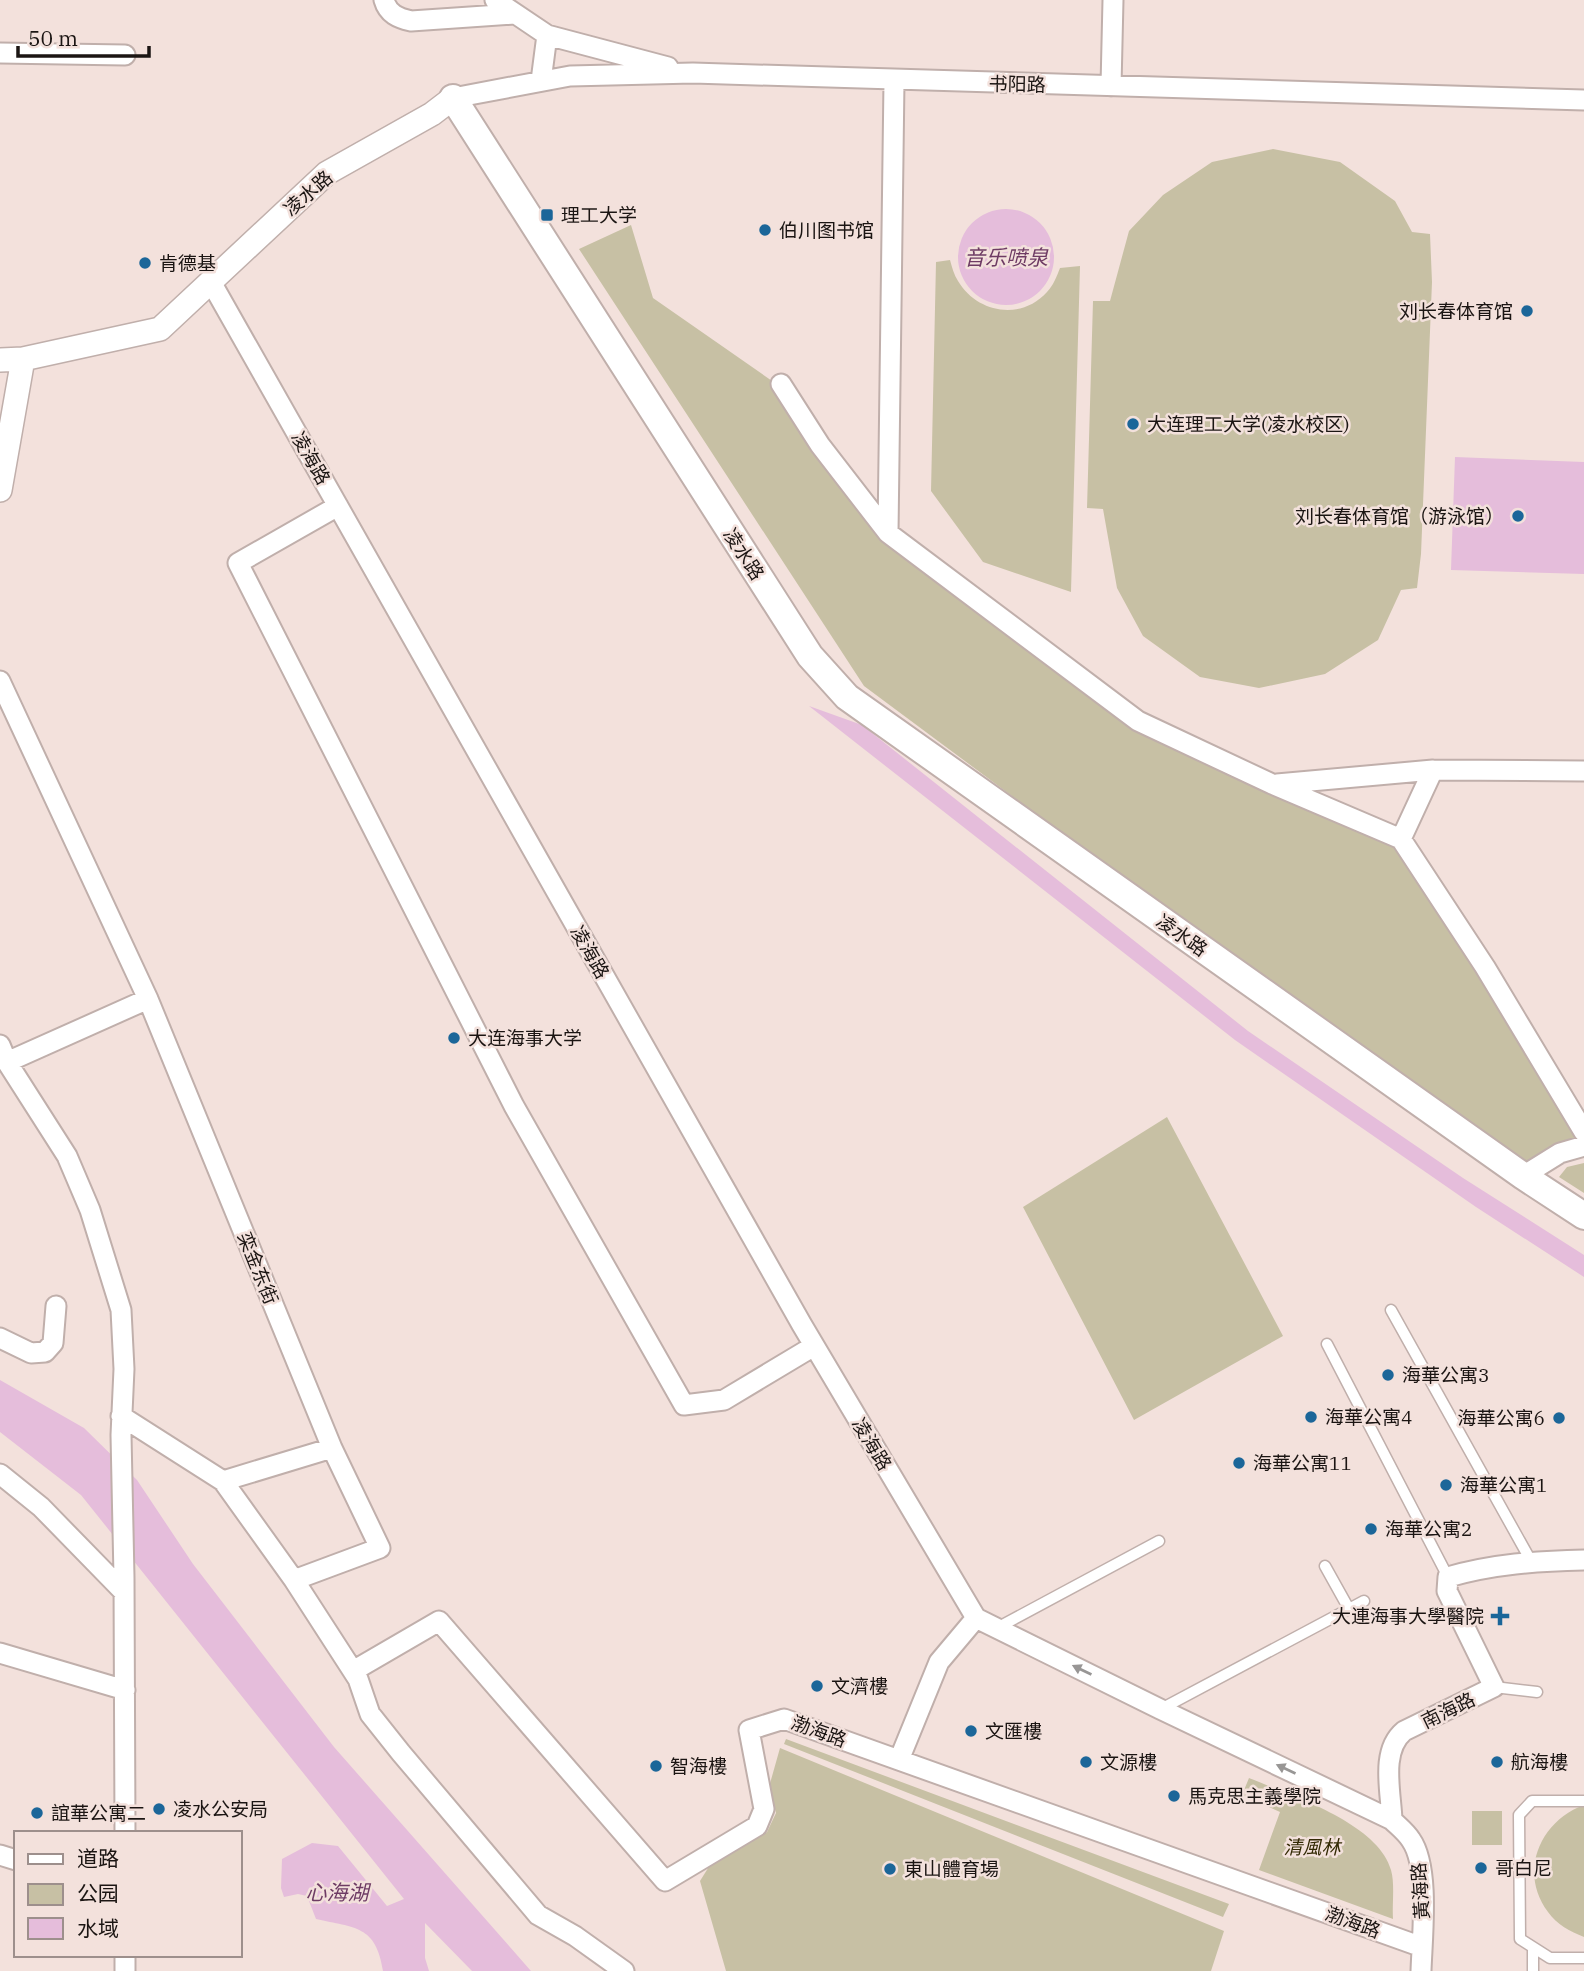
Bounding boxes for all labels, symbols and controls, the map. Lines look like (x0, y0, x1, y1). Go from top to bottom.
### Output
scale bar (18, 14, 149, 58)
text: 50 m (28, 24, 78, 52)
street label: 书阳路 (988, 72, 1046, 96)
street label: 凌水路 (279, 165, 337, 221)
place label: 理工大学 (561, 203, 637, 227)
marker: 理工大学 (539, 207, 555, 223)
place label: 伯川图书馆 (779, 218, 874, 242)
marker: 伯川图书馆 (757, 222, 773, 238)
water label: 音乐喷泉 (964, 243, 1049, 271)
place label: 肯德基 (159, 251, 216, 275)
marker: 肯德基 (137, 255, 153, 271)
place label: 刘长春体育馆 (1399, 299, 1513, 323)
marker: 刘长春体育馆 (1519, 303, 1535, 319)
place label: 大连理工大学(凌水校区) (1147, 412, 1350, 436)
marker: 大连理工大学(凌水校区) (1125, 416, 1141, 432)
street label: 凌海路 (286, 427, 336, 489)
place label: 刘长春体育馆（游泳馆） (1295, 504, 1504, 528)
marker: 刘长春体育馆（游泳馆） (1510, 508, 1526, 524)
street label: 凌水路 (718, 524, 770, 584)
street label: 凌水路 (1152, 909, 1212, 961)
street label: 凌海路 (565, 921, 615, 983)
place label: 大连海事大学 (468, 1026, 582, 1050)
marker: 大连海事大学 (446, 1030, 462, 1046)
street label: 栾金东街 (233, 1228, 283, 1308)
place label: 海華公寓3 (1402, 1363, 1489, 1387)
marker: 海華公寓3 (1380, 1367, 1396, 1383)
place label: 海華公寓4 (1325, 1405, 1412, 1429)
place label: 海華公寓6 (1458, 1406, 1545, 1430)
marker: 海華公寓4 (1303, 1409, 1319, 1425)
marker: 海華公寓6 (1551, 1410, 1567, 1426)
street label: 凌海路 (847, 1413, 897, 1475)
place label: 海華公寓11 (1253, 1451, 1352, 1475)
marker: 海華公寓11 (1231, 1455, 1247, 1471)
place label: 海華公寓1 (1460, 1473, 1547, 1497)
marker: 海華公寓1 (1438, 1477, 1454, 1493)
place label: 海華公寓2 (1385, 1517, 1472, 1541)
marker: 海華公寓2 (1363, 1521, 1379, 1537)
place label: 大連海事大學醫院 (1332, 1604, 1484, 1628)
marker: 大連海事大學醫院 (1490, 1606, 1510, 1626)
one-way arrow (1072, 1665, 1092, 1676)
place label: 文濟樓 (831, 1674, 888, 1698)
marker: 文濟樓 (809, 1678, 825, 1694)
street label: 南海路 (1417, 1687, 1479, 1733)
street label: 渤海路 (788, 1710, 850, 1752)
place label: 文匯樓 (985, 1719, 1042, 1743)
marker: 文匯樓 (963, 1723, 979, 1739)
place label: 文源樓 (1100, 1750, 1157, 1774)
place label: 航海樓 (1511, 1750, 1568, 1774)
place label: 智海樓 (670, 1754, 727, 1778)
marker: 文源樓 (1078, 1754, 1094, 1770)
marker: 航海樓 (1489, 1754, 1505, 1770)
marker: 智海樓 (648, 1758, 664, 1774)
one-way arrow (1276, 1764, 1297, 1775)
place label: 馬克思主義學院 (1188, 1784, 1321, 1808)
marker: 馬克思主義學院 (1166, 1788, 1182, 1804)
place label: 凌水公安局 (173, 1797, 268, 1821)
place label: 誼華公寓二 (51, 1801, 146, 1825)
marker: 凌水公安局 (151, 1801, 167, 1817)
marker: 誼華公寓二 (29, 1805, 45, 1821)
legend (14, 1831, 242, 1957)
park label: 清風林 (1283, 1835, 1342, 1859)
text: 道路 (77, 1844, 119, 1872)
place label: 哥白尼 (1495, 1856, 1552, 1880)
place label: 東山體育場 (904, 1857, 999, 1881)
marker: 哥白尼 (1473, 1860, 1489, 1876)
marker: 東山體育場 (882, 1861, 898, 1877)
street label: 黃海路 (1406, 1862, 1434, 1920)
water label: 心海湖 (306, 1878, 371, 1906)
text: 公园 (77, 1879, 119, 1907)
street label: 渤海路 (1322, 1901, 1384, 1943)
text: 水域 (77, 1914, 119, 1942)

